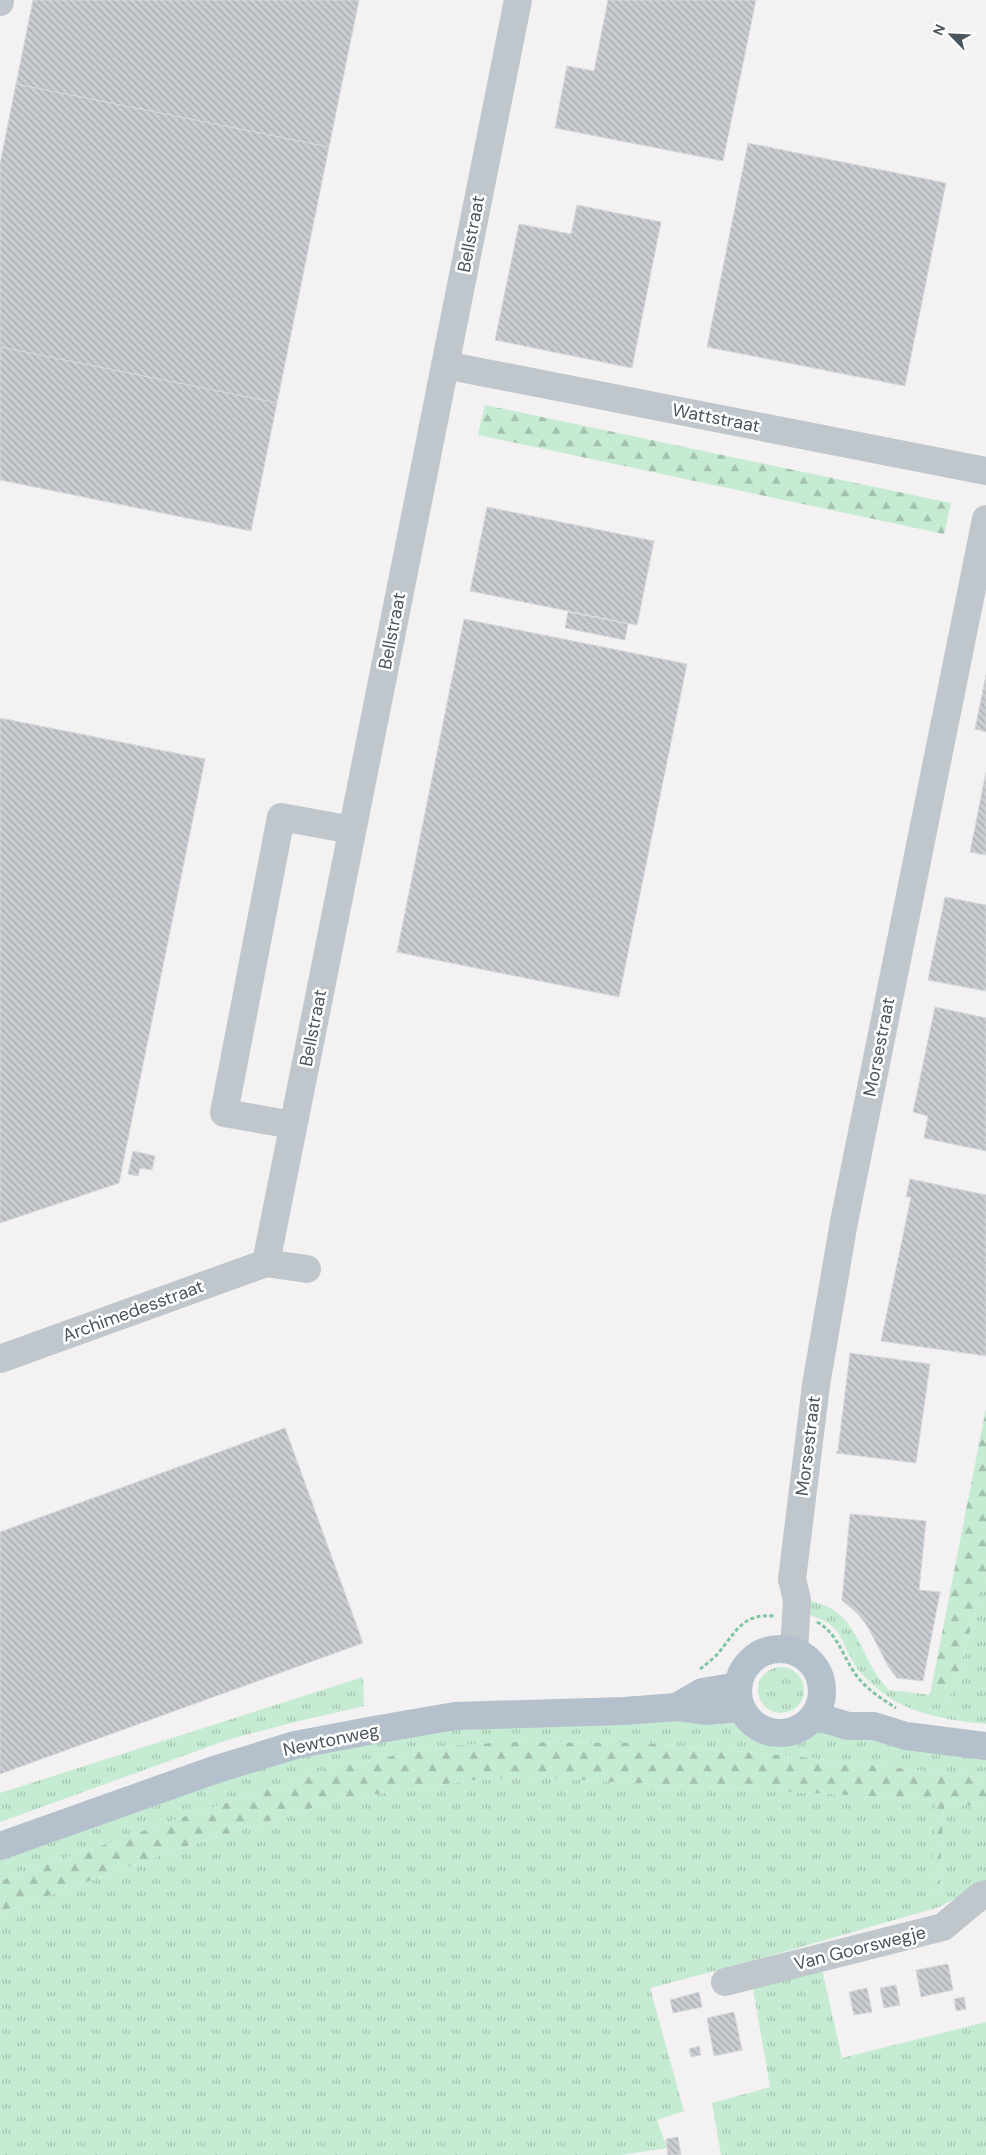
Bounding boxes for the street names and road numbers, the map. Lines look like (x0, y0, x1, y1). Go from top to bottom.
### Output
street label: Bellstraat (452, 193, 490, 275)
street label: Wattstraat (670, 398, 762, 438)
street label: Bellstraat (373, 590, 411, 672)
street label: Bellstraat (294, 987, 332, 1069)
street label: Morsestraat (858, 995, 900, 1099)
street label: Archimedesstraat (59, 1274, 207, 1348)
street label: Morsestraat (790, 1395, 826, 1497)
street label: Newtonweg (281, 1718, 381, 1762)
street label: Van Goorswegje (792, 1920, 928, 1976)

